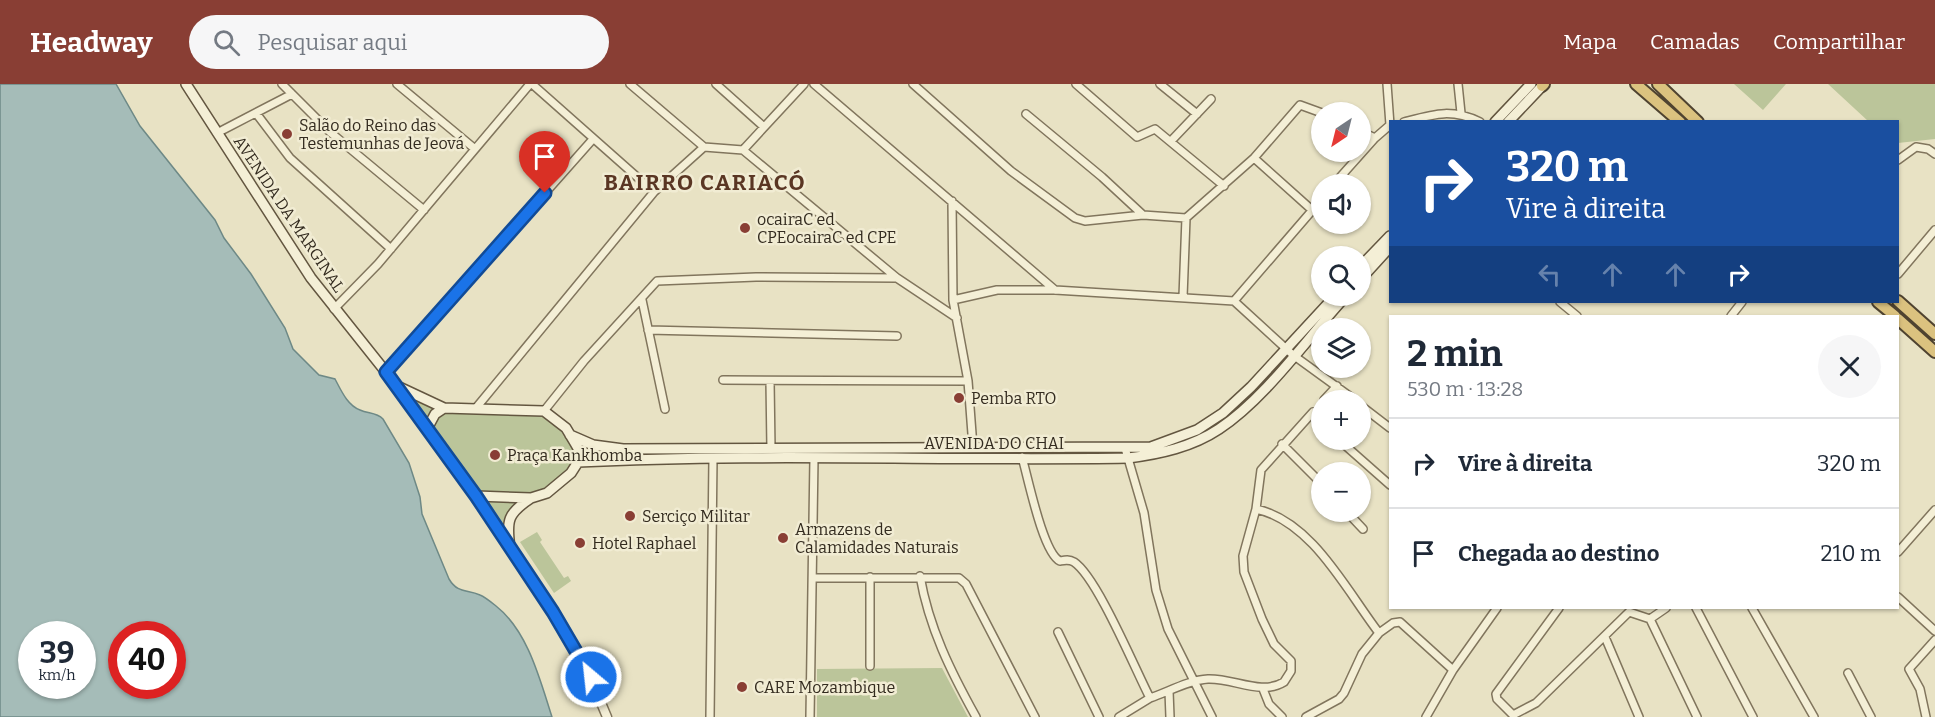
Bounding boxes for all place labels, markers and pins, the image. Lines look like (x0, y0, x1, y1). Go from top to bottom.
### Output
place label: Salão do Reino das Testemunhas de Jeová (299, 116, 464, 153)
marker: Salão do Reino das Testemunhas de Jeová (280, 127, 294, 141)
pin (519, 131, 570, 193)
place label: ocairaC ed CPEocairaC ed CPE (757, 210, 897, 247)
marker: ocairaC ed CPEocairaC ed CPE (738, 221, 752, 235)
place label: Pemba RTO (971, 389, 1056, 408)
marker: Pemba RTO (952, 391, 966, 405)
place label: Praça Kankhomba (507, 446, 643, 465)
marker: Praça Kankhomba (488, 448, 502, 462)
place label: Serciço Militar (642, 507, 750, 526)
marker: Serciço Militar (623, 509, 637, 523)
place label: Armazens de Calamidades Naturais (795, 520, 959, 557)
marker: Armazens de Calamidades Naturais (776, 531, 790, 545)
place label: Hotel Raphael (592, 534, 697, 553)
marker: Hotel Raphael (573, 536, 587, 550)
place label: CARE Mozambique (754, 678, 895, 697)
marker: CARE Mozambique (735, 680, 749, 694)

